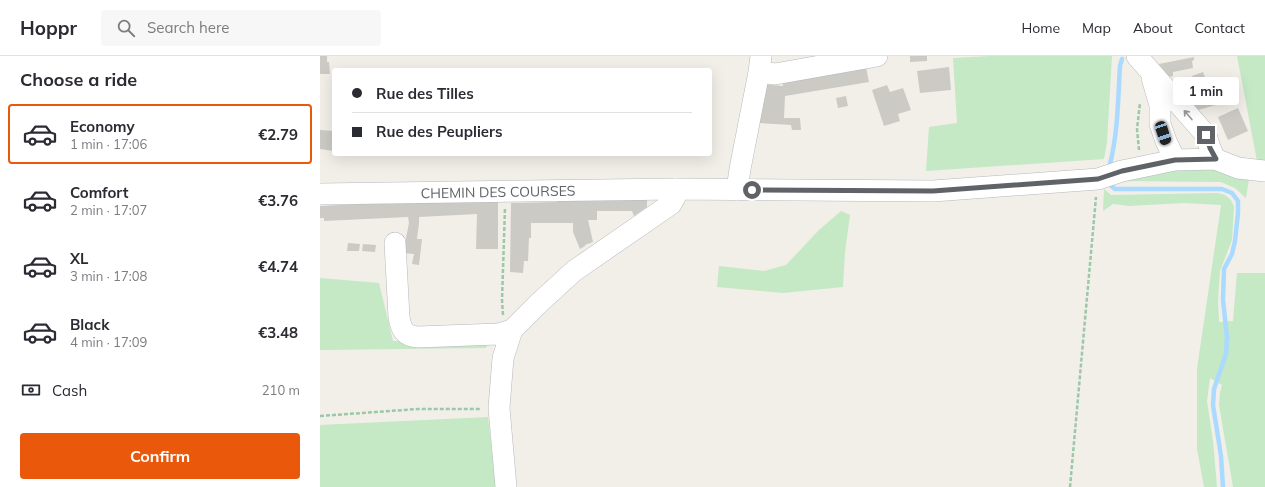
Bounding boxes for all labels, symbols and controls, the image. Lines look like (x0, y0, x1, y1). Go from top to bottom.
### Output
search box (101, 10, 381, 46)
text: Hoppr (20, 16, 77, 40)
icon: search (115, 17, 137, 39)
text: Search here (147, 18, 229, 37)
text: Home (1021, 19, 1060, 37)
text: Map (1082, 19, 1111, 37)
text: About (1133, 19, 1173, 37)
text: Contact (1195, 19, 1245, 37)
text: Choose a ride (20, 68, 137, 91)
callout: 1 min (1173, 77, 1239, 105)
text: 1 min (1189, 83, 1223, 99)
text: Rue des Tilles (376, 84, 474, 103)
one-way arrow (1184, 110, 1193, 120)
icon: car (22, 116, 58, 152)
text: Economy (70, 117, 135, 136)
car (1154, 120, 1172, 146)
text: Rue des Peupliers (376, 122, 502, 141)
text: €2.79 (258, 125, 298, 144)
route end (1197, 126, 1215, 144)
text: 1 min · 17:06 (70, 136, 147, 152)
route start (743, 181, 761, 199)
icon: car (22, 182, 58, 218)
street label: CHEMIN DES COURSES (420, 182, 576, 202)
text: Comfort (70, 183, 128, 202)
text: €3.76 (258, 191, 298, 210)
text: 2 min · 17:07 (70, 202, 147, 218)
icon: car (22, 248, 58, 284)
text: XL (70, 249, 88, 268)
text: €4.74 (258, 257, 298, 276)
text: 3 min · 17:08 (70, 268, 147, 284)
icon: car (22, 314, 58, 350)
text: Black (70, 315, 109, 334)
text: €3.48 (258, 323, 298, 342)
text: 4 min · 17:09 (70, 334, 147, 350)
icon: cash (20, 379, 42, 401)
text: Cash (52, 381, 87, 400)
text: 210 m (262, 382, 300, 398)
button: Confirm (20, 433, 300, 479)

